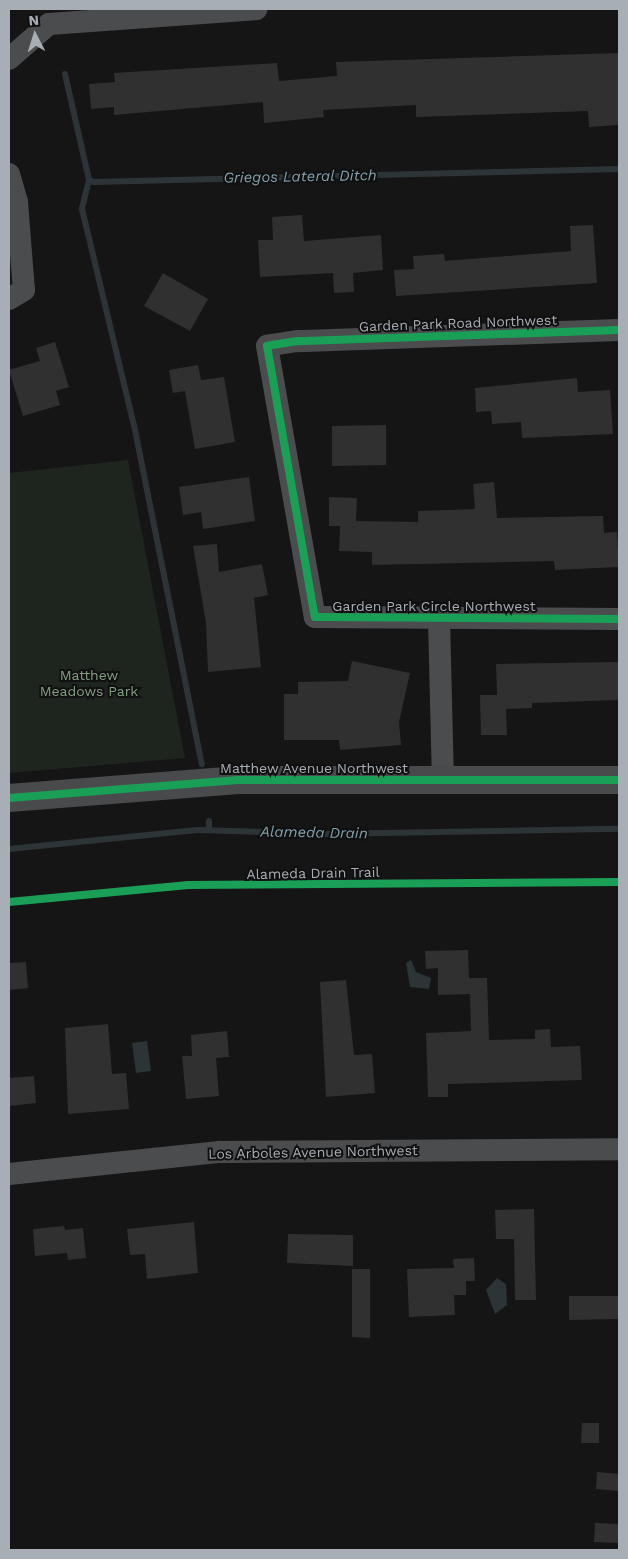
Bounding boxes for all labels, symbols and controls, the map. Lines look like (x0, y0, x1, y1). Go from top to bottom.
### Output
north arrow (10, 10, 60, 60)
text: N (28, 12, 40, 28)
water label: Griegos Lateral Ditch (223, 167, 377, 187)
street label: Garden Park Road Northwest (358, 311, 558, 335)
street label: Garden Park Circle Northwest (332, 598, 536, 614)
park label: Matthew Meadows Park (40, 667, 138, 700)
street label: Matthew Avenue Northwest (220, 760, 408, 776)
water label: Alameda Drain (260, 823, 368, 843)
street label: Alameda Drain Trail (246, 863, 380, 883)
street label: Los Arboles Avenue Northwest (208, 1142, 418, 1162)

